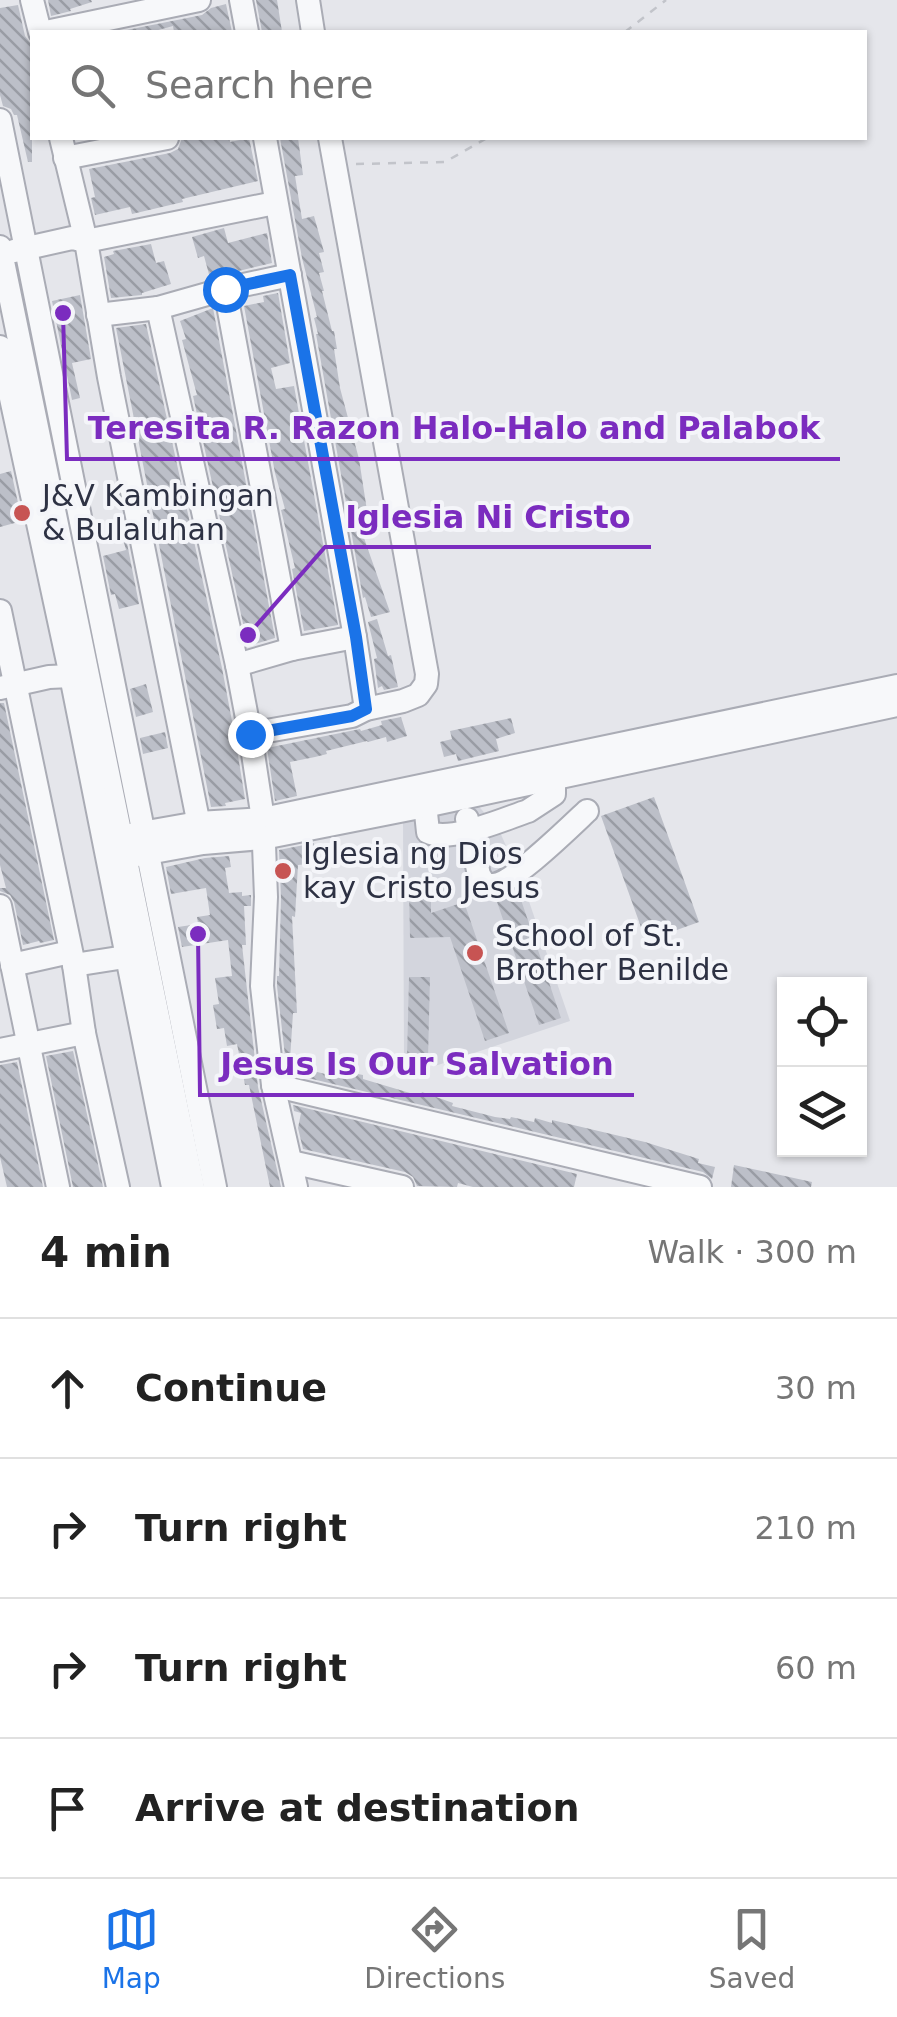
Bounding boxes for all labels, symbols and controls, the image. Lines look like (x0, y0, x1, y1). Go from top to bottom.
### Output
search box (30, 30, 867, 140)
icon: search (65, 58, 120, 113)
text: Search here (145, 63, 373, 107)
route start (203, 267, 249, 313)
callout: Teresita R. Razon Halo-Halo and Palabok (67, 397, 840, 459)
text: Teresita R. Razon Halo-Halo and Palabok (88, 409, 821, 447)
place label: J&V Kambingan & Bulaluhan (40, 478, 274, 547)
callout: Iglesia Ni Cristo (325, 485, 651, 547)
text: Iglesia Ni Cristo (345, 498, 631, 536)
marker: J&V Kambingan & Bulaluhan (11, 502, 33, 524)
route end (228, 712, 274, 758)
place label: Iglesia ng Dios kay Cristo Jesus (303, 836, 540, 905)
marker: Iglesia ng Dios kay Cristo Jesus (272, 860, 294, 882)
place label: School of St. Brother Benilde (495, 918, 729, 987)
marker: School of St. Brother Benilde (464, 942, 486, 964)
map controls (777, 977, 867, 1157)
button: locate (777, 977, 867, 1067)
callout: Jesus Is Our Salvation (200, 1033, 634, 1095)
text: Jesus Is Our Salvation (218, 1045, 614, 1083)
button: layers (777, 1067, 867, 1157)
text: 4 min (40, 1228, 172, 1277)
text: Walk · 300 m (647, 1233, 857, 1271)
icon: ahead (40, 1361, 95, 1416)
text: Continue (135, 1366, 327, 1410)
text: 30 m (775, 1369, 857, 1407)
icon: right (40, 1501, 95, 1556)
text: Turn right (135, 1506, 347, 1550)
text: 210 m (755, 1509, 857, 1547)
icon: right (40, 1641, 95, 1696)
text: Turn right (135, 1646, 347, 1690)
text: 60 m (775, 1649, 857, 1687)
icon: arrive (40, 1781, 95, 1836)
text: Arrive at destination (135, 1786, 580, 1830)
tab: Map (102, 1902, 161, 1995)
tab: Directions (364, 1902, 505, 1995)
tab: Saved (709, 1902, 795, 1995)

